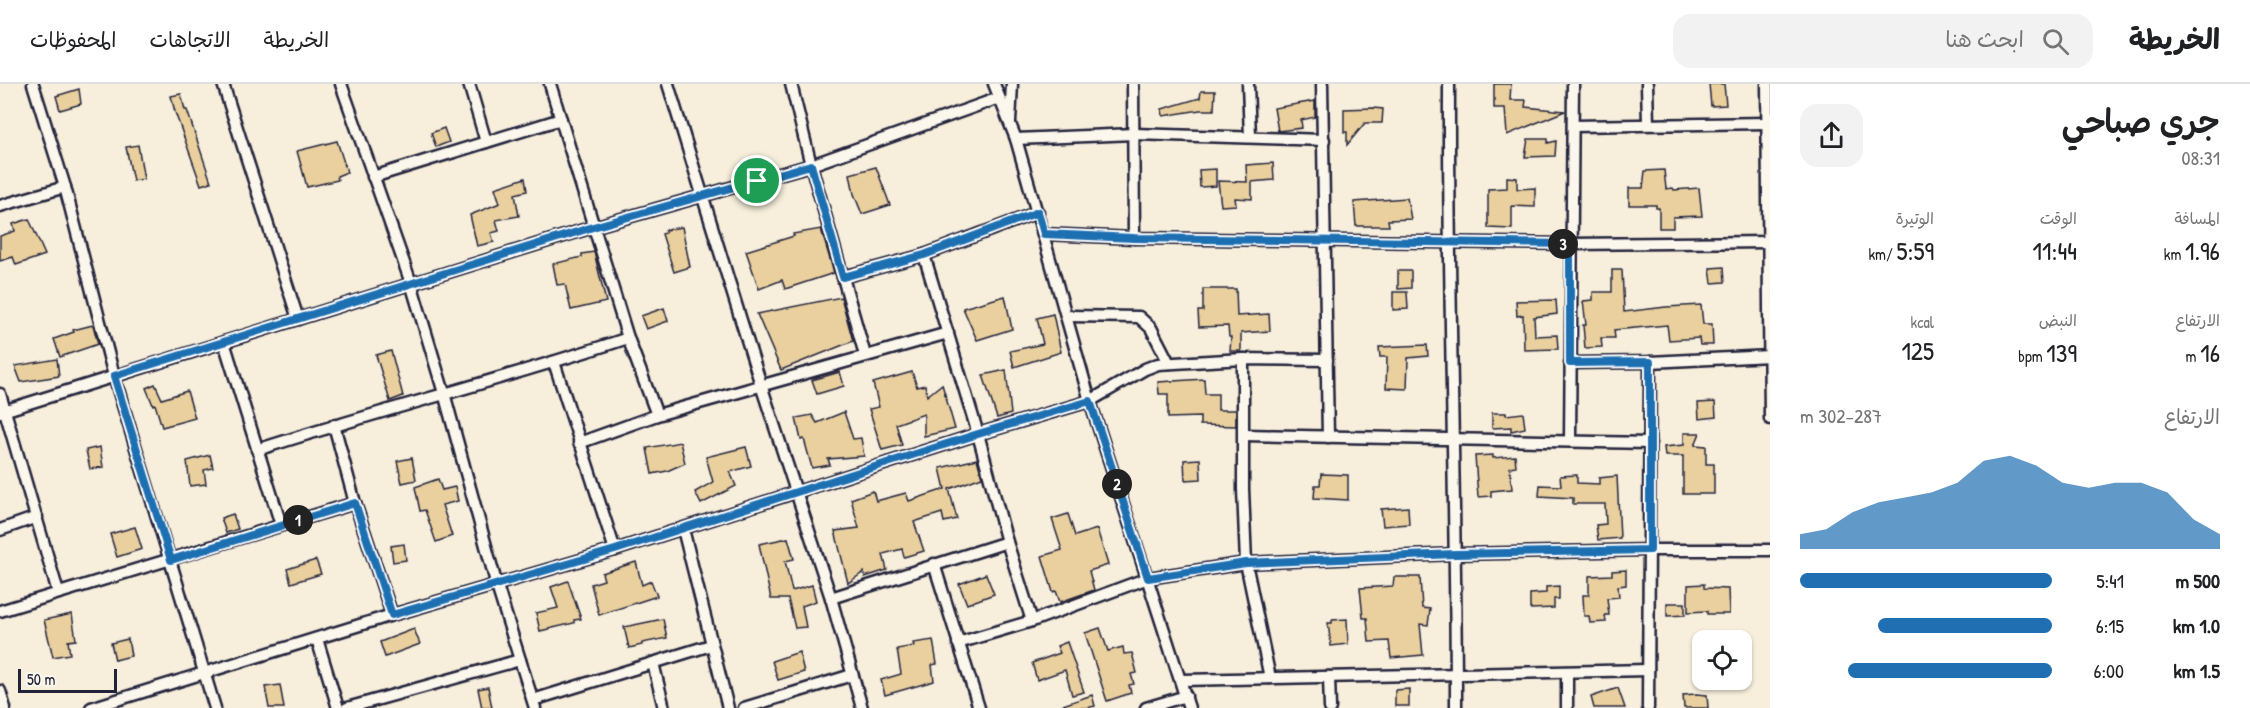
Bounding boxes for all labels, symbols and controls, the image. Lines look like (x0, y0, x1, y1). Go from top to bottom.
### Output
search box (1673, 14, 2093, 68)
text: الخريطة (2129, 20, 2220, 58)
text: ابحث هنا (1945, 24, 2024, 54)
text: المحفوظات (30, 25, 116, 54)
text: الاتجاهات (149, 25, 231, 54)
text: الخريطة (264, 25, 329, 54)
icon: search (2039, 25, 2072, 58)
text: جري صباحي (2062, 99, 2220, 143)
button: share (1800, 104, 1863, 167)
text: 08:31 (2182, 144, 2220, 171)
pin (731, 155, 782, 206)
icon: arrive (740, 164, 773, 197)
text: الوتيرة (1895, 207, 1934, 229)
text: الوقت (2040, 207, 2077, 229)
text: المسافة (2174, 207, 2220, 229)
pin: 3 (1548, 229, 1578, 259)
text: 3 (1559, 233, 1567, 255)
text: 5:59 (1896, 233, 1934, 268)
text: 11:44 (2033, 233, 2077, 268)
text: 1.96 (2185, 233, 2220, 268)
text: /km (1868, 243, 1896, 265)
text: km (2164, 243, 2185, 265)
text: النبض (2039, 309, 2077, 331)
text: الارتفاع (2175, 309, 2220, 331)
text: kcal (1911, 311, 1934, 333)
text: 125 (1901, 333, 1934, 368)
text: 139 (2046, 335, 2077, 370)
text: 16 (2200, 335, 2220, 370)
text: bpm (2018, 345, 2046, 367)
text: m (2186, 345, 2200, 367)
text: 287–302 m (1800, 402, 1882, 429)
text: الارتفاع (2164, 403, 2220, 430)
pin: 2 (1102, 469, 1132, 499)
text: 2 (1113, 473, 1121, 495)
pin: 1 (283, 505, 313, 535)
text: 1 (295, 509, 301, 531)
text: 5:41 (2096, 567, 2124, 594)
text: 500 m (2175, 567, 2220, 594)
text: 6:15 (2096, 612, 2124, 639)
text: 1.0 km (2173, 612, 2220, 639)
map controls (1692, 630, 1752, 690)
button: locate (1692, 630, 1752, 690)
text: 6:00 (2093, 657, 2124, 684)
text: 1.5 km (2173, 657, 2220, 684)
scale bar (18, 666, 117, 694)
text: 50 m (27, 668, 56, 690)

